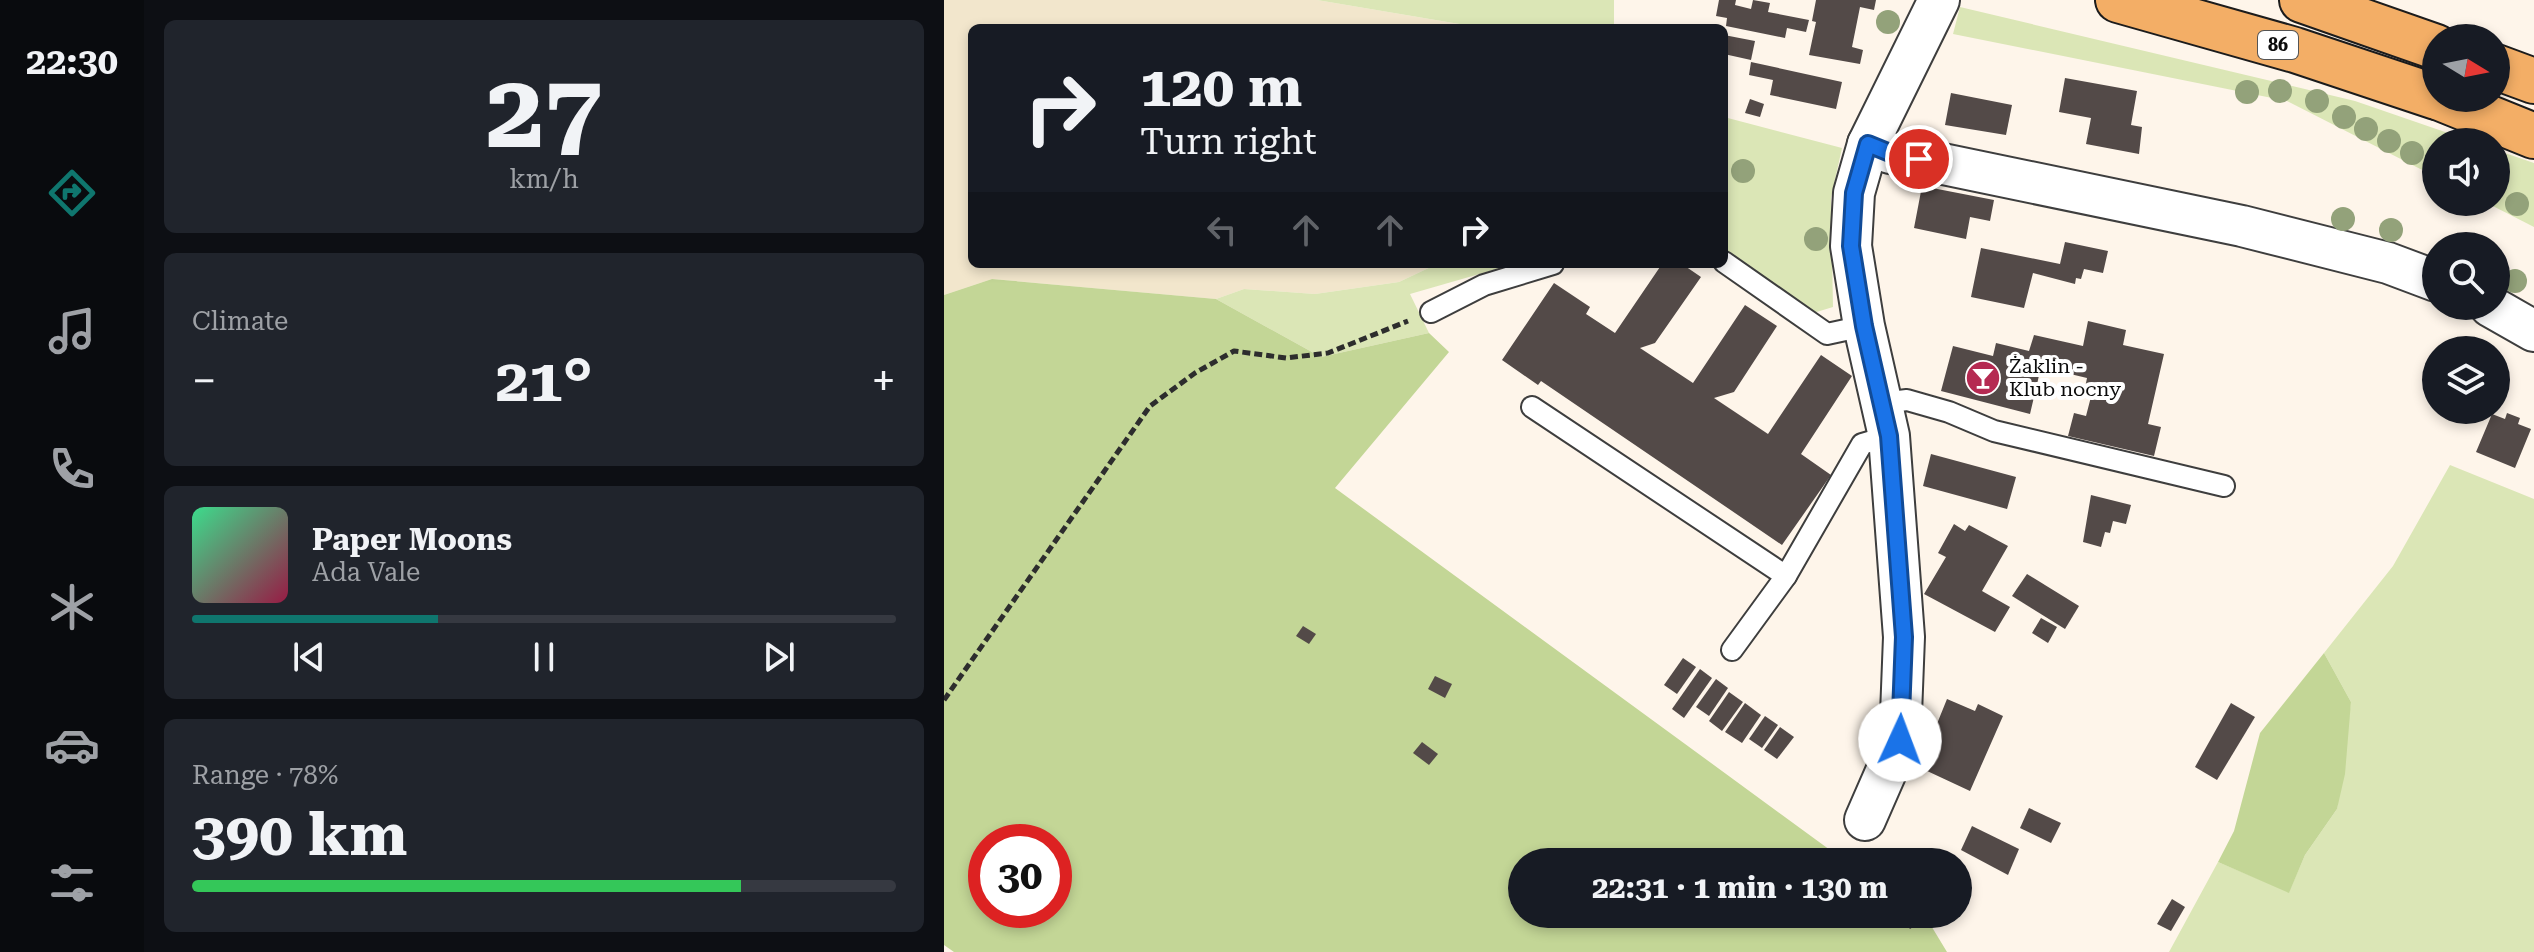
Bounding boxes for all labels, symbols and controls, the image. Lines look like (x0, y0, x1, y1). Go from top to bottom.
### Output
north arrow (2422, 24, 2510, 112)
map controls (2422, 24, 2510, 424)
road number: 86 (2258, 31, 2298, 59)
text: 22:30 (26, 41, 118, 83)
text: 27 (486, 51, 602, 172)
text: 120 m (1140, 54, 1302, 120)
icon: right (1008, 56, 1112, 160)
text: Turn right (1140, 121, 1317, 163)
pin (1885, 125, 1953, 193)
button: sound (2422, 128, 2510, 216)
icon: arrive (1897, 137, 1941, 181)
text: km/h (509, 164, 579, 194)
icon: directions (44, 165, 100, 221)
icon: left (1200, 208, 1244, 252)
icon: ahead (1284, 208, 1328, 252)
icon: ahead (1368, 208, 1412, 252)
icon: right (1452, 208, 1496, 252)
button: search (2422, 232, 2510, 320)
icon: music (44, 303, 100, 359)
text: Climate (192, 306, 288, 336)
button: layers (2422, 336, 2510, 424)
text: 21° (495, 345, 593, 416)
place label: Żaklin - Klub nocny (2009, 354, 2121, 401)
text: − (192, 355, 217, 407)
text: + (871, 355, 896, 407)
bar icon: Żaklin - Klub nocny (1964, 359, 2002, 397)
icon: phone (44, 441, 100, 497)
text: Paper Moons (312, 522, 512, 557)
text: Ada Vale (312, 557, 420, 587)
icon: climate (44, 579, 100, 635)
icon: previous (287, 635, 331, 679)
icon: pause (522, 635, 566, 679)
icon: next (757, 635, 801, 679)
position arrow (1858, 698, 1942, 782)
icon: car (44, 717, 100, 773)
text: Range · 78% (192, 760, 338, 790)
text: 390 km (192, 799, 407, 870)
speed limit sign: 30 (968, 824, 1072, 928)
icon: filters (44, 855, 100, 911)
text: 22:31 · 1 min · 130 m (1592, 870, 1888, 905)

